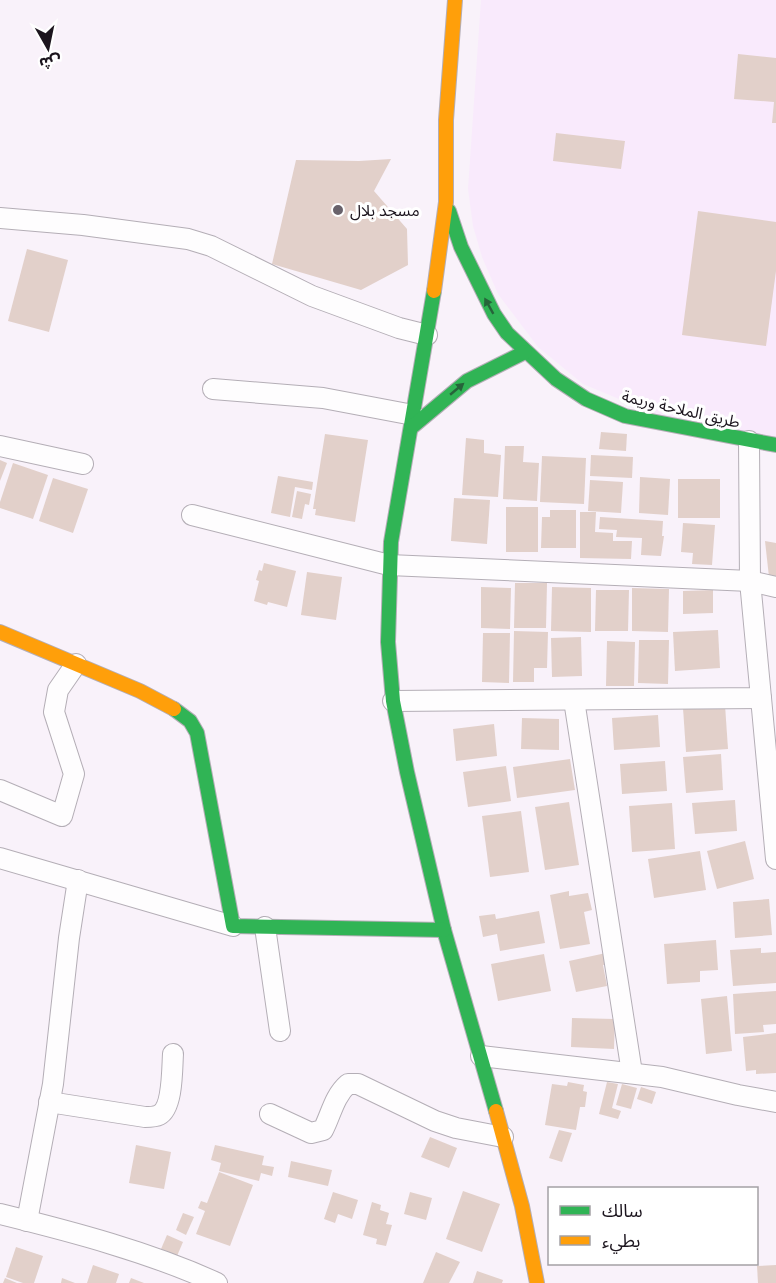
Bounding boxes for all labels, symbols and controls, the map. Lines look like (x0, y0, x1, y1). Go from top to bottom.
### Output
north arrow (18, 18, 78, 78)
text: ش (38, 51, 63, 73)
place label: مسجد بلال (350, 201, 420, 221)
marker: مسجد بلال (331, 203, 345, 217)
one-way arrow (484, 297, 494, 314)
one-way arrow (449, 383, 464, 396)
street label: طريق الملاحة وريمة (620, 386, 742, 433)
legend (548, 1187, 758, 1265)
text: سالك (602, 1200, 643, 1221)
text: بطيء (602, 1230, 640, 1254)

